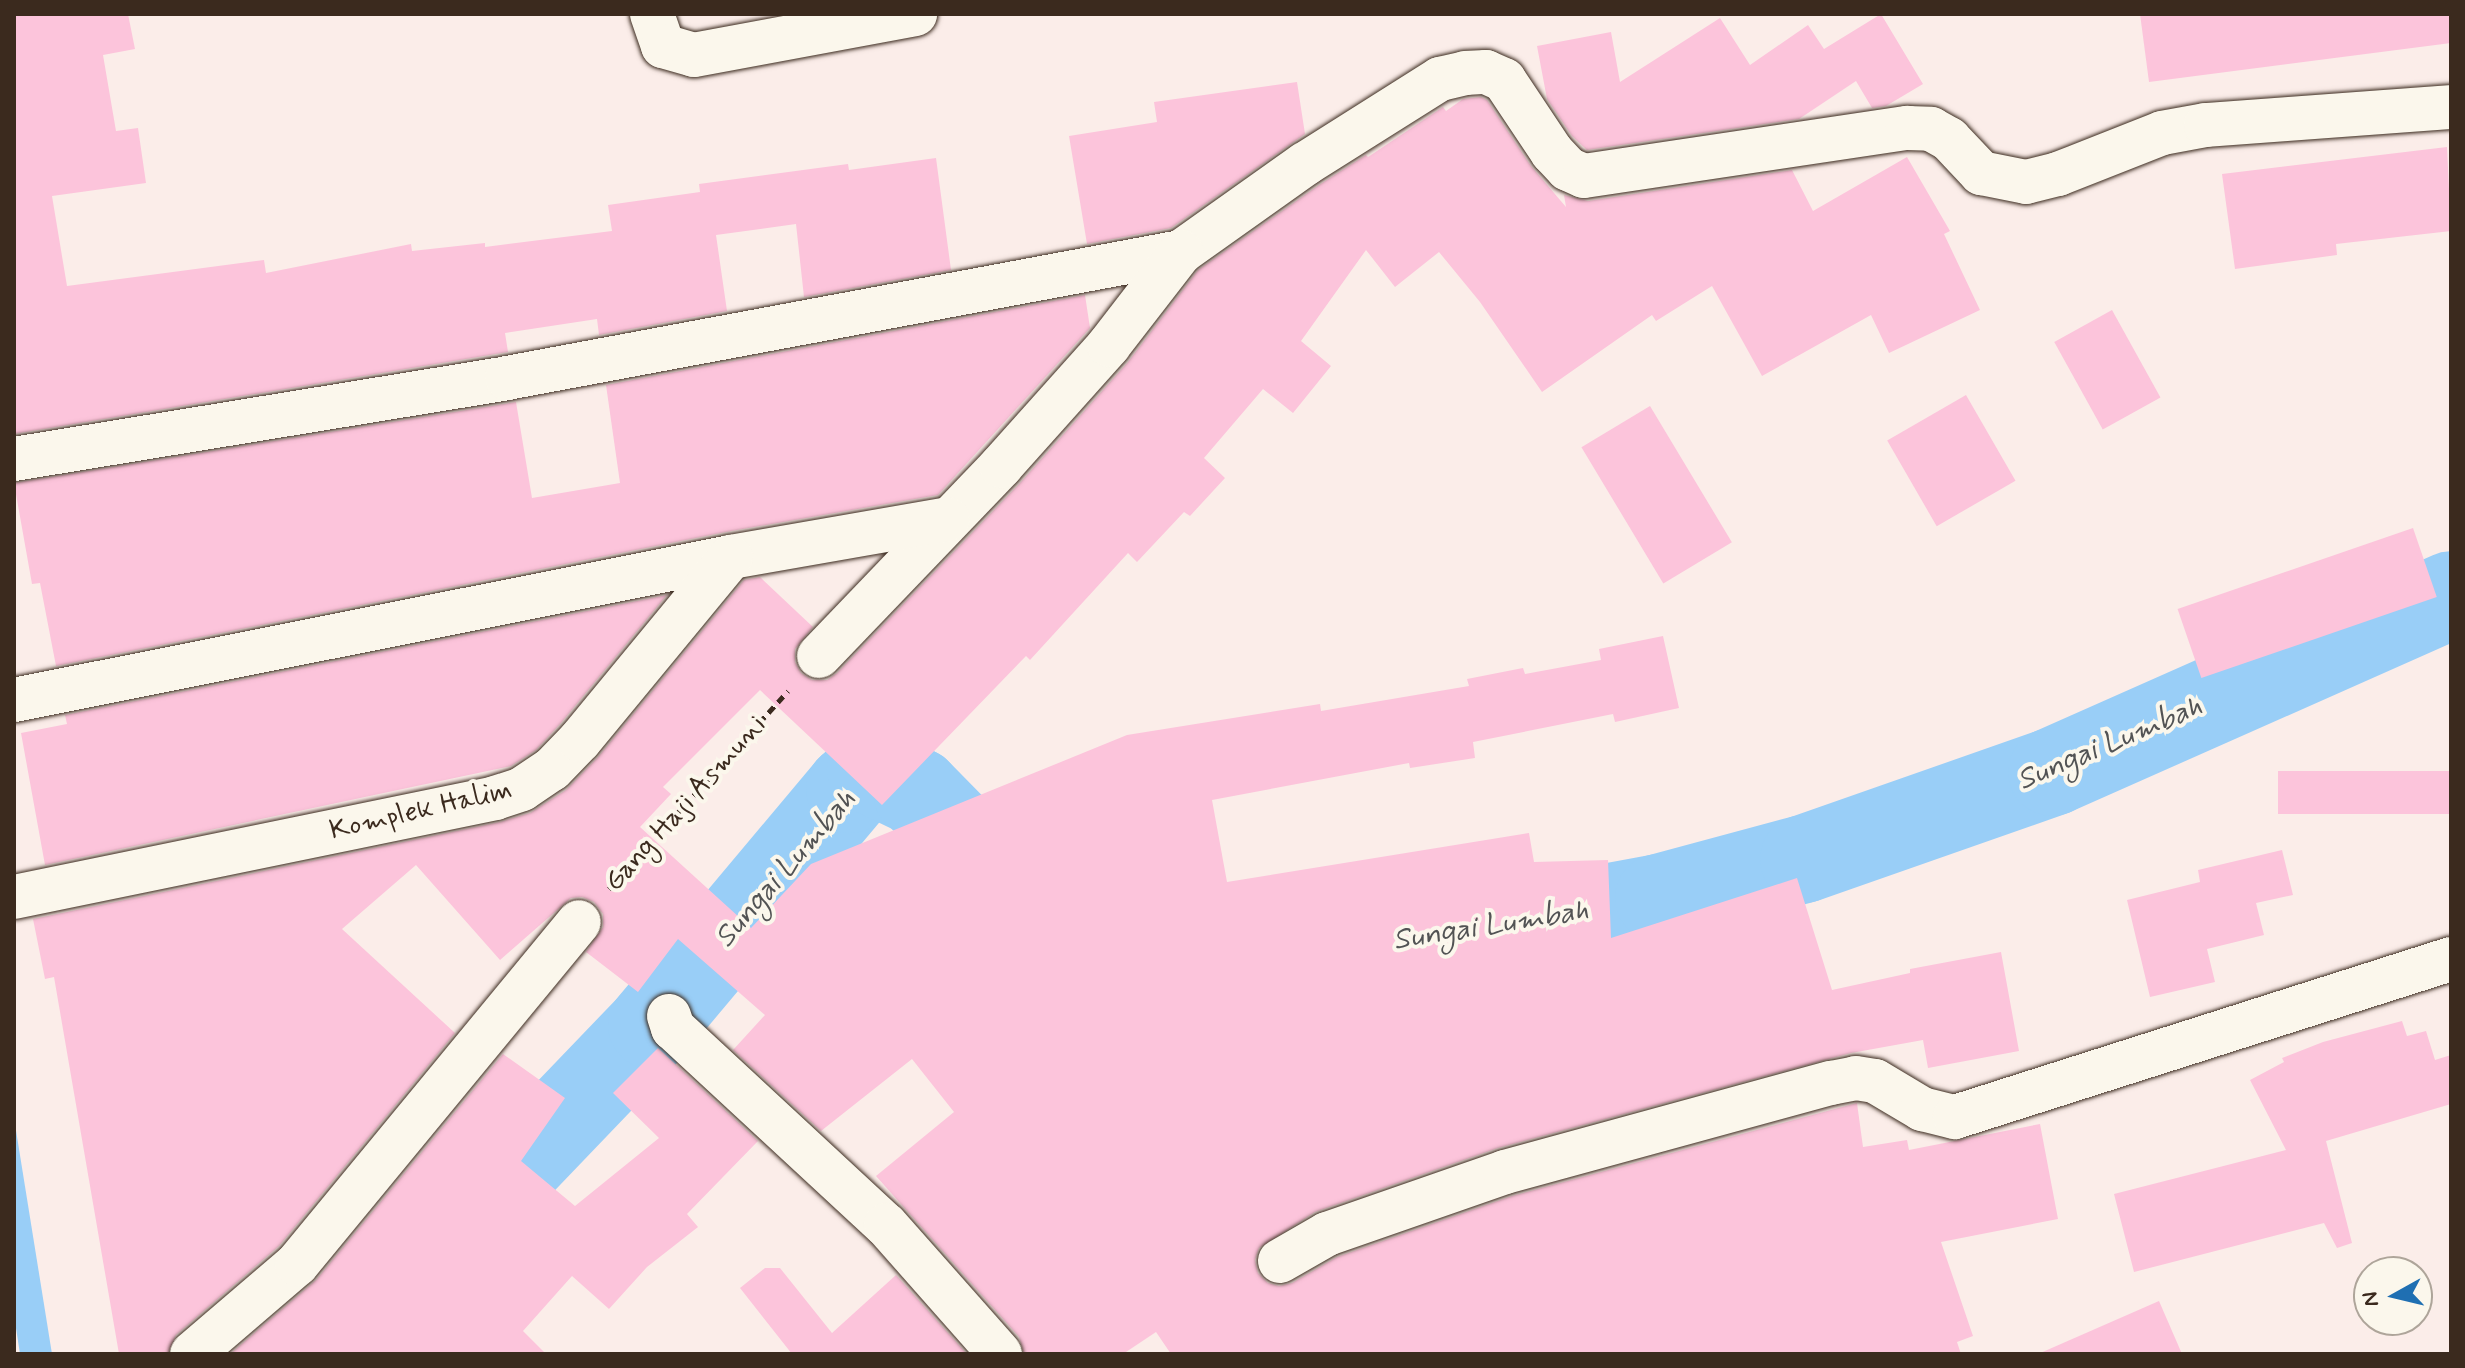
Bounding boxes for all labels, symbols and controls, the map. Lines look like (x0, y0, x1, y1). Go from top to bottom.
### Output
water label: Sungai Lumbah (2012, 689, 2208, 799)
street label: Gang Haji Asmuni (599, 710, 773, 898)
street label: Komplek Halim (328, 774, 514, 848)
water label: Sungai Lumbah (708, 783, 864, 955)
water label: Sungai Lumbah (1391, 893, 1591, 959)
north arrow (2353, 1256, 2433, 1336)
text: N (2356, 1290, 2386, 1308)

